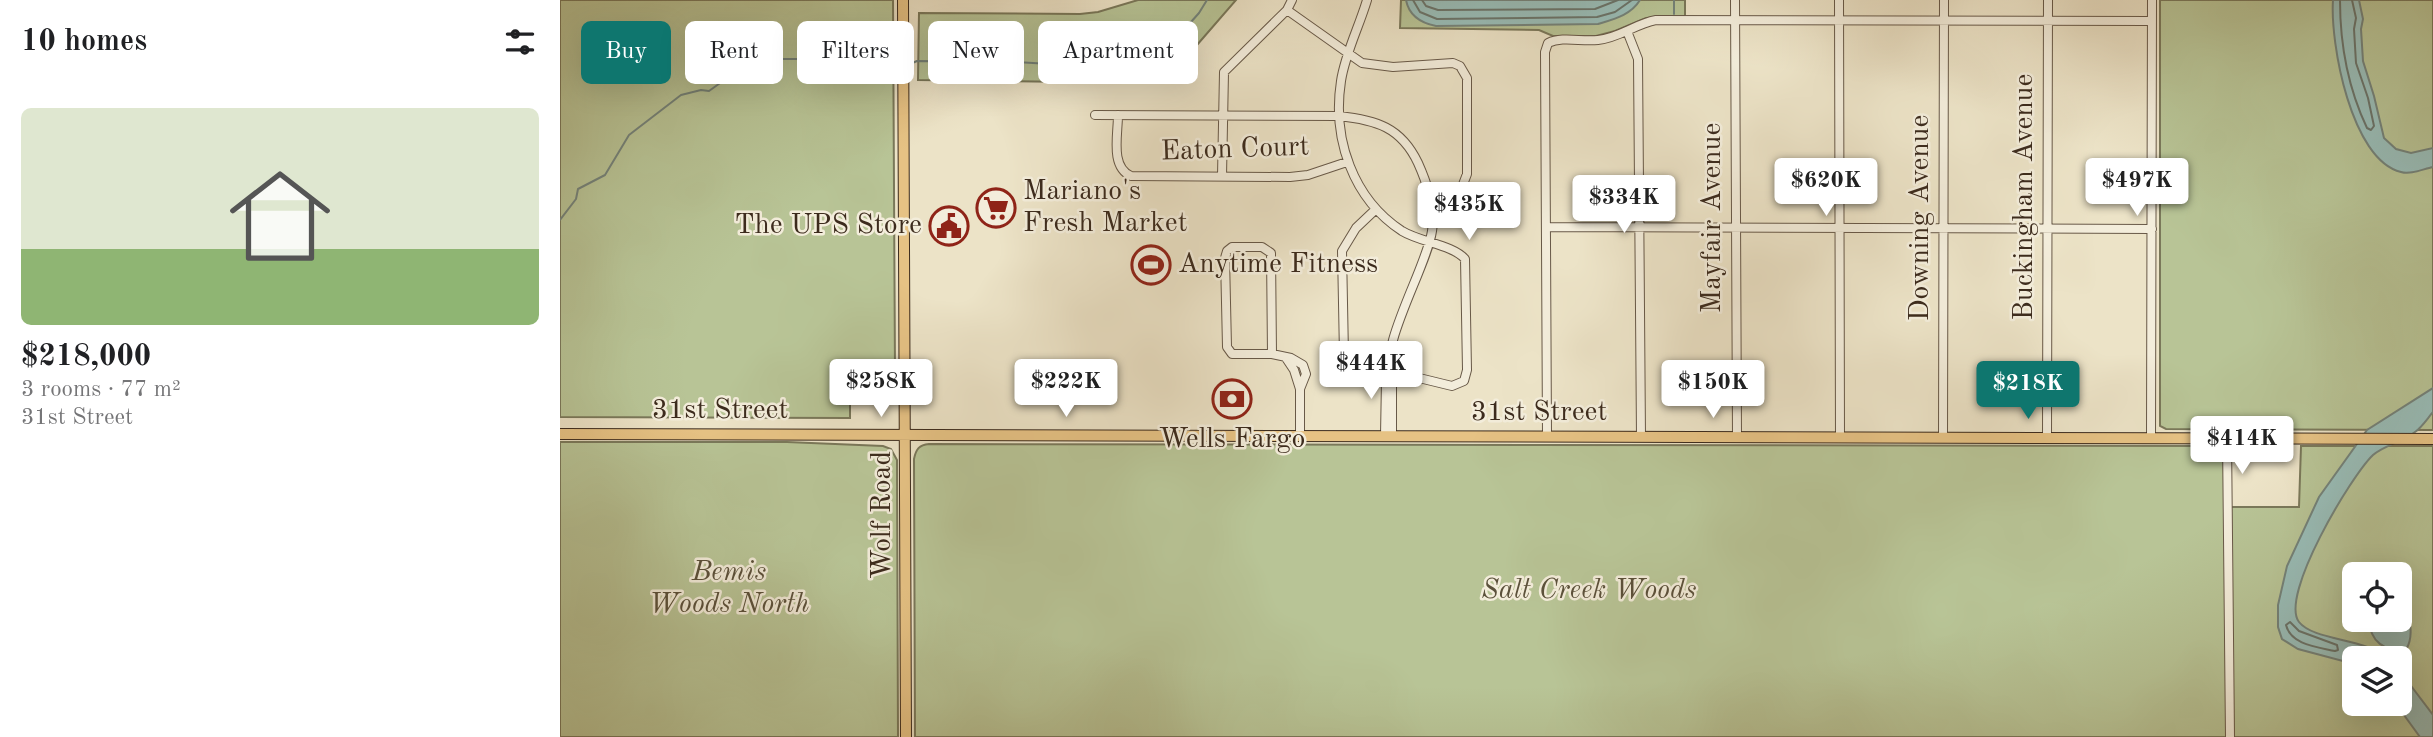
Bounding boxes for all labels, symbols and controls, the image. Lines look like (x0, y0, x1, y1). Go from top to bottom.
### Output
chip: Buy (581, 21, 671, 84)
chip: Rent (685, 21, 783, 84)
chip: Filters (797, 21, 914, 84)
chip: New (928, 21, 1024, 84)
chip: Apartment (1038, 21, 1198, 84)
icon: filters (501, 23, 539, 61)
text: 10 homes (21, 27, 147, 57)
street label: Buckingham Avenue (2011, 74, 2039, 320)
street label: Downing Avenue (1907, 115, 1935, 321)
street label: Mayfair Avenue (1699, 123, 1727, 313)
street label: Eaton Court (1160, 133, 1310, 167)
icon: home (217, 153, 343, 279)
pin: $620K (1777, 158, 1875, 218)
pin: $497K (2088, 158, 2186, 218)
text: $620K (1790, 169, 1862, 192)
text: $497K (2101, 169, 2173, 192)
pin: $334K (1575, 176, 1673, 235)
place label: Mariano's Fresh Market (1023, 178, 1188, 238)
pin: $435K (1420, 182, 1518, 242)
text: $334K (1588, 186, 1660, 209)
supermarket icon: Mariano's Fresh Market (975, 187, 1017, 229)
text: $435K (1433, 193, 1505, 216)
public building icon: The UPS Store (928, 205, 970, 247)
place label: The UPS Store (735, 212, 922, 240)
sports icon: Anytime Fitness (1130, 244, 1172, 286)
place label: Anytime Fitness (1178, 251, 1378, 279)
text: $218,000 (21, 342, 151, 372)
pin: $444K (1322, 342, 1420, 401)
text: $444K (1335, 352, 1407, 375)
pin: $258K (832, 360, 930, 419)
pin: $222K (1017, 360, 1115, 419)
pin: $150K (1664, 360, 1762, 420)
pin: $218K (1979, 362, 2077, 421)
text: $258K (845, 370, 917, 393)
text: $222K (1030, 370, 1102, 393)
text: $150K (1677, 371, 1749, 394)
text: $218K (1992, 372, 2064, 395)
text: 3 rooms · 77 m² (21, 378, 181, 401)
bank icon: Wells Fargo (1211, 378, 1253, 420)
street label: 31st Street (652, 397, 788, 425)
street label: 31st Street (1471, 399, 1607, 427)
text: 31st Street (21, 406, 133, 429)
pin: $414K (2193, 416, 2291, 476)
place label: Wells Fargo (1159, 426, 1305, 454)
text: $414K (2206, 427, 2278, 450)
street label: Wolf Road (869, 451, 897, 579)
park label: Bemis Woods North (649, 559, 809, 619)
map controls (2342, 562, 2412, 716)
button: locate (2342, 562, 2412, 632)
park label: Salt Creek Woods (1481, 577, 1697, 605)
button: layers (2342, 646, 2412, 716)

